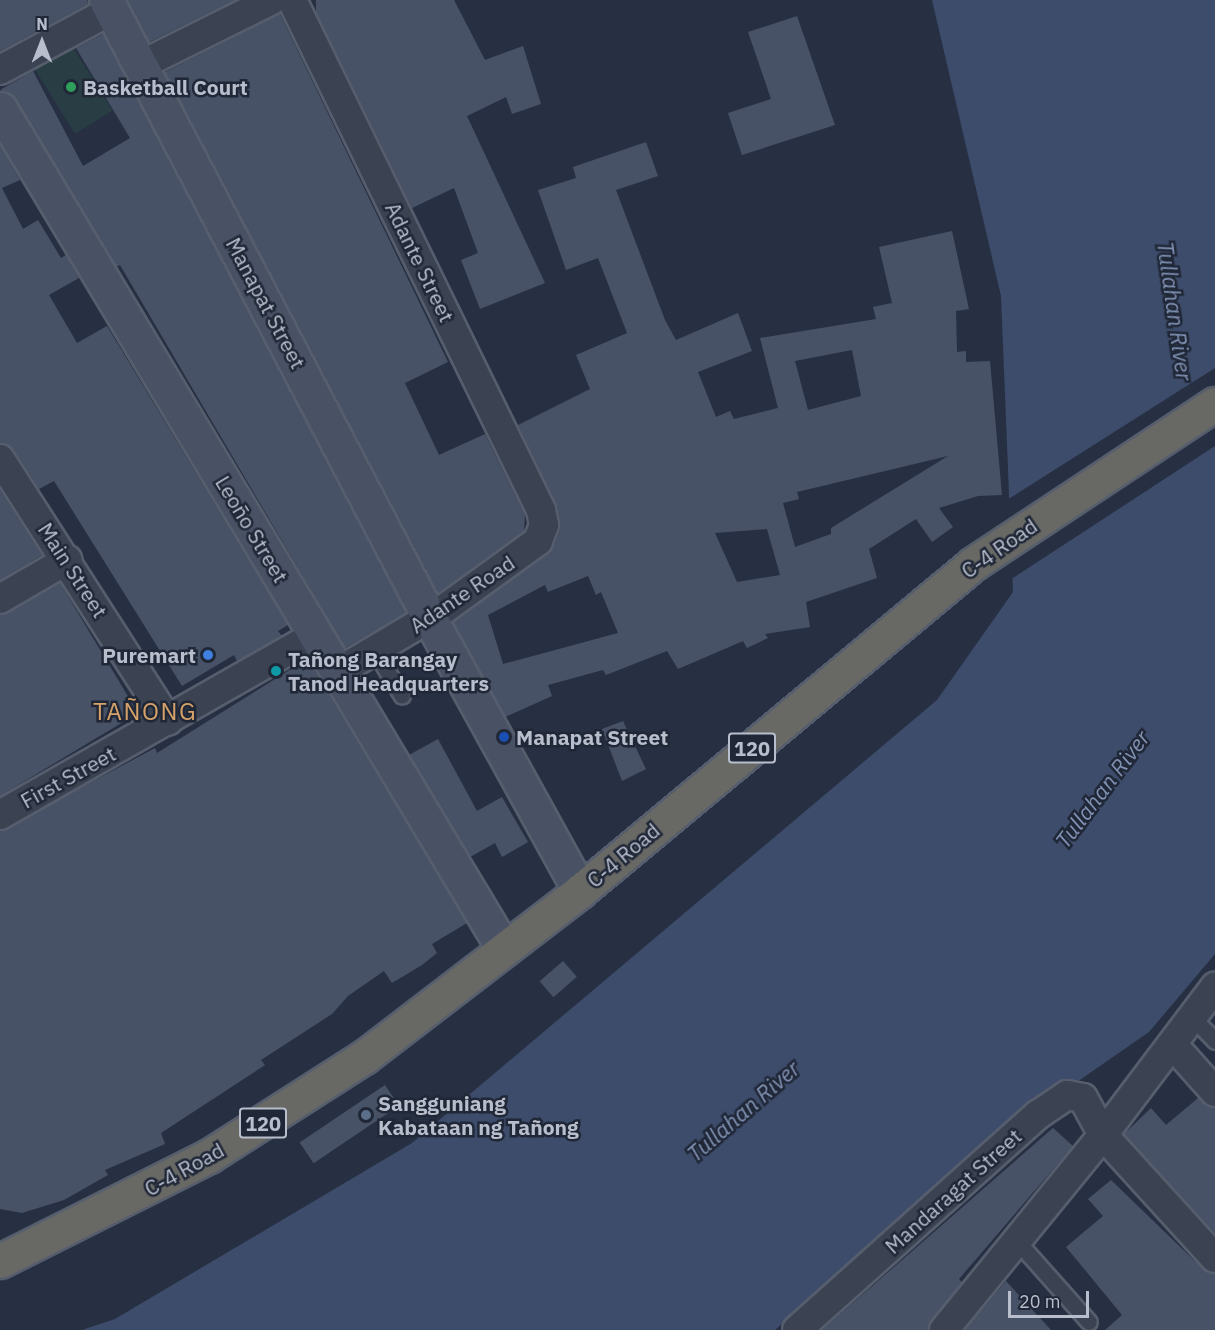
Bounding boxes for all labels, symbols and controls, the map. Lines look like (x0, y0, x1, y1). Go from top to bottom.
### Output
north arrow (12, 12, 72, 72)
text: N (36, 14, 48, 34)
place label: Basketball Court (83, 74, 248, 100)
marker: Basketball Court (64, 80, 78, 94)
street label: Adante Street (380, 198, 460, 326)
street label: Manapat Street (221, 233, 311, 373)
water label: Tullahan River (1152, 240, 1198, 382)
street label: Leoño Street (210, 471, 294, 587)
street label: C-4 Road (956, 513, 1042, 583)
street label: Main Street (33, 518, 113, 622)
street label: Adante Road (405, 550, 519, 638)
place label: Puremart (102, 642, 196, 668)
place label: Tañong Barangay Tanod Headquarters (288, 646, 489, 696)
marker: Puremart (201, 648, 215, 662)
marker: Tañong Barangay Tanod Headquarters (269, 664, 283, 678)
district label: TAÑONG (93, 698, 197, 726)
place label: Manapat Street (516, 724, 668, 750)
water label: Tullahan River (1049, 725, 1155, 853)
marker: Manapat Street (497, 730, 511, 744)
road number: 120 (728, 731, 776, 765)
street label: First Street (16, 741, 120, 813)
street label: C-4 Road (582, 817, 664, 893)
water label: Tullahan River (682, 1055, 804, 1167)
place label: Sangguniang Kabataan ng Tañong (378, 1090, 579, 1140)
road number: 120 (239, 1106, 287, 1140)
marker: Sangguniang Kabataan ng Tañong (359, 1108, 373, 1122)
street label: Mandaragat Street (880, 1123, 1026, 1259)
street label: C-4 Road (140, 1137, 228, 1201)
scale bar (1011, 1279, 1092, 1317)
text: 20 m (1019, 1290, 1061, 1313)

